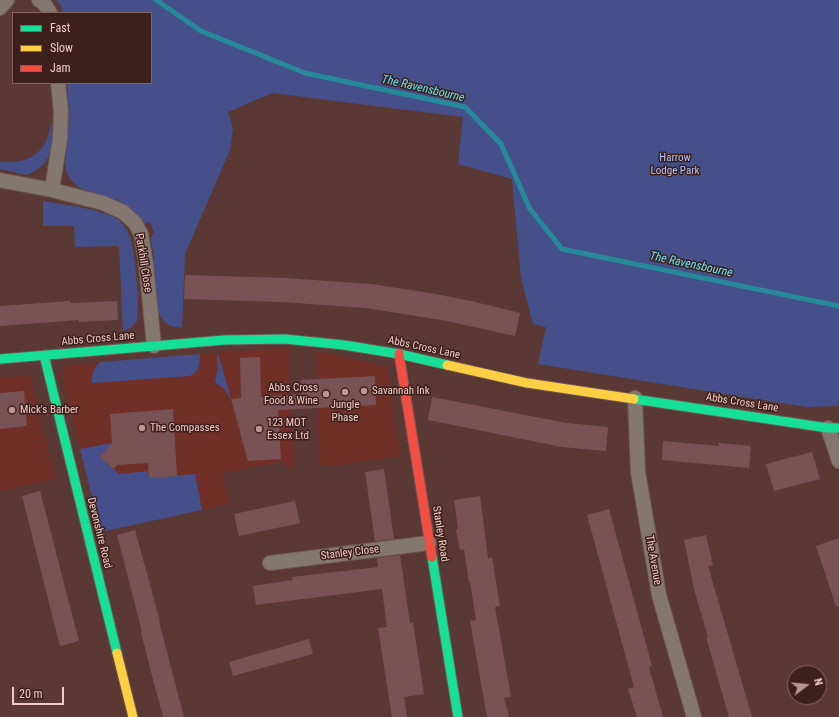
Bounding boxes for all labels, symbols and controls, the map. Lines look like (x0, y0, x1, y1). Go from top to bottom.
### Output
legend (12, 12, 152, 84)
text: Fast (50, 21, 70, 35)
text: Slow (50, 41, 73, 55)
text: Jam (50, 61, 71, 75)
water label: The Ravensbourne (380, 72, 466, 106)
park label: Harrow Lodge Park (651, 151, 699, 177)
street label: Parkhill Close (132, 233, 154, 293)
water label: The Ravensbourne (648, 249, 734, 281)
street label: Abbs Cross Lane (61, 329, 135, 349)
street label: Abbs Cross Lane (387, 334, 461, 362)
place label: Abbs Cross Food & Wine (264, 381, 318, 407)
place label: Savannah Ink (372, 384, 430, 398)
marker: Savannah Ink (359, 386, 369, 396)
marker: Jungle Phase (340, 387, 350, 397)
marker: Abbs Cross Food & Wine (321, 389, 331, 399)
street label: Abbs Cross Lane (705, 391, 779, 415)
place label: Jungle Phase (330, 398, 360, 424)
place label: Mick's Barber (20, 403, 78, 417)
marker: Mick's Barber (7, 405, 17, 415)
place label: 123 MOT Essex Ltd (267, 416, 309, 442)
place label: The Compasses (150, 421, 220, 435)
marker: The Compasses (137, 423, 147, 433)
marker: 123 MOT Essex Ltd (254, 424, 264, 434)
street label: Devonshire Road (84, 496, 114, 570)
street label: Stanley Road (429, 505, 451, 563)
street label: The Avenue (642, 534, 664, 586)
street label: Stanley Close (320, 543, 380, 563)
north arrow (787, 665, 827, 705)
text: N (811, 677, 825, 687)
scale bar (14, 679, 66, 705)
text: 20 m (19, 687, 43, 701)

